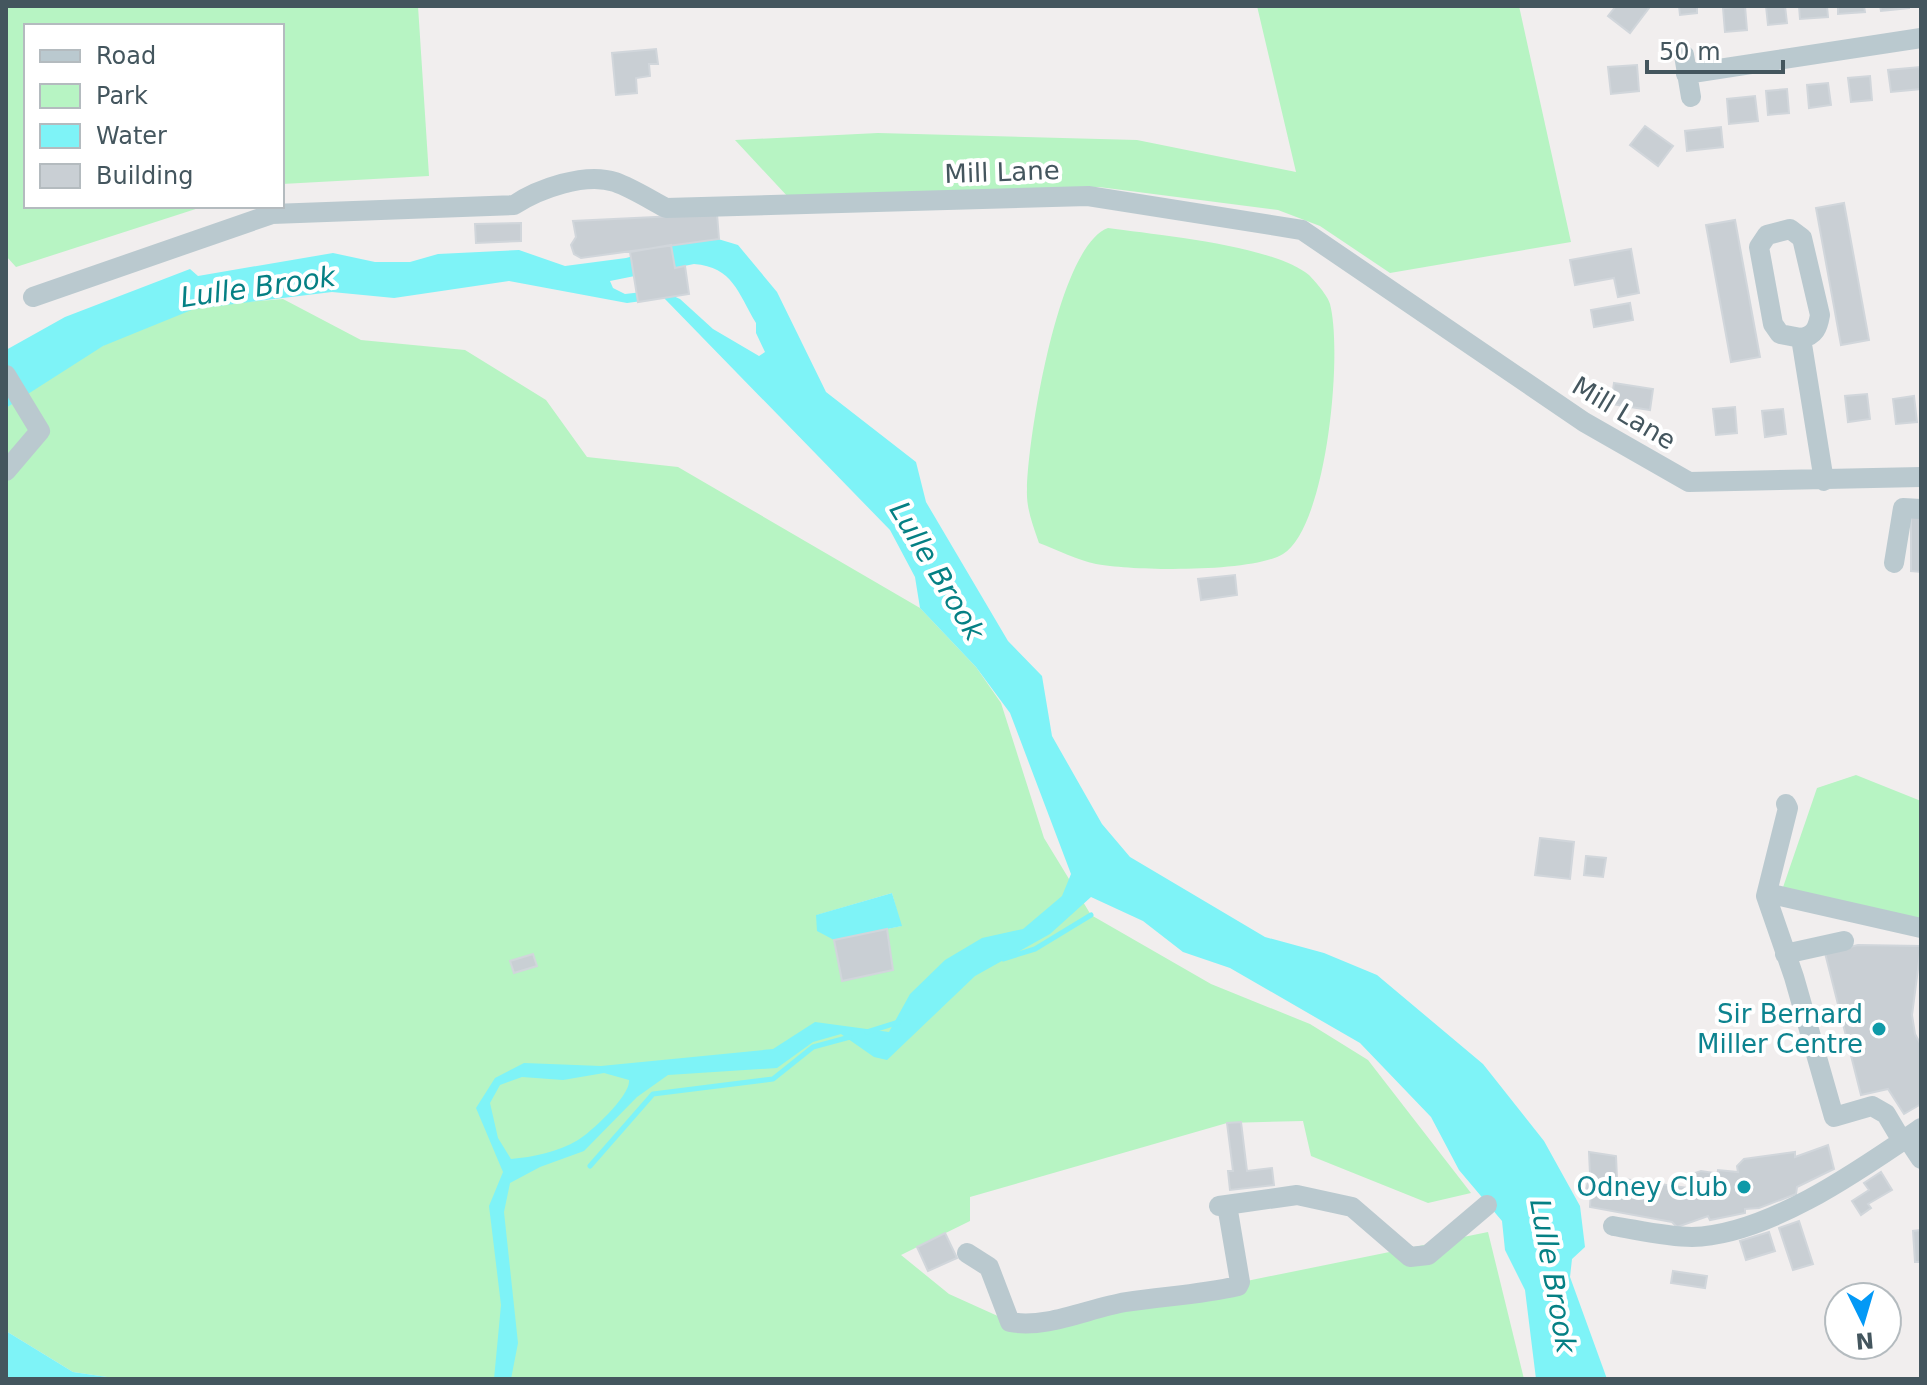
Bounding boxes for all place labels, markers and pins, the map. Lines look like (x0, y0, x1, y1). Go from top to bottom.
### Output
place label: Sir Bernard Miller Centre (1697, 999, 1863, 1059)
marker: Sir Bernard Miller Centre (1870, 1020, 1888, 1038)
place label: Odney Club (1577, 1172, 1728, 1202)
marker: Odney Club (1735, 1178, 1753, 1196)

